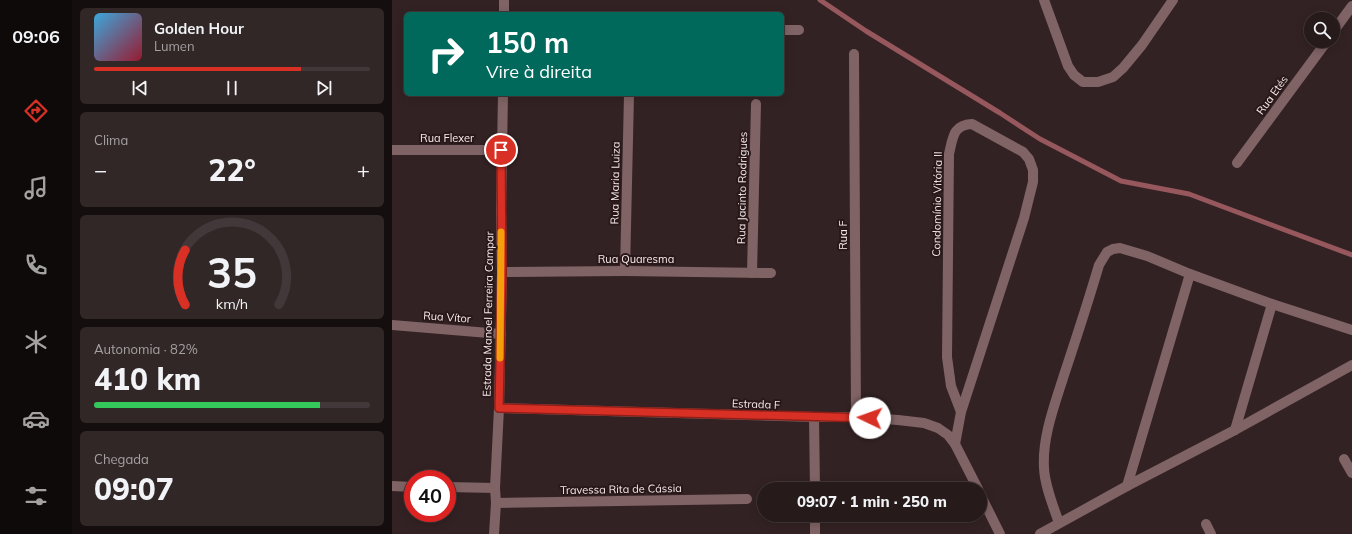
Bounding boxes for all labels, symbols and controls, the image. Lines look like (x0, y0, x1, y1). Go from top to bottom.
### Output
map controls (1304, 12, 1340, 48)
button: search (1304, 12, 1340, 48)
text: Golden Hour (154, 19, 244, 38)
text: 09:06 (12, 25, 60, 48)
text: 150 m (486, 25, 569, 60)
icon: right (420, 28, 472, 80)
text: Lumen (154, 38, 195, 54)
text: Vire à direita (486, 60, 592, 83)
street label: Rua Etés (1253, 73, 1291, 117)
icon: previous (129, 77, 151, 99)
icon: pause (221, 77, 243, 99)
icon: next (313, 77, 335, 99)
icon: directions (22, 97, 50, 125)
street label: Rua Flexer (420, 131, 474, 145)
text: Clima (94, 132, 128, 148)
street label: Rua Jacinto Rodrigues (734, 132, 750, 244)
pin (484, 133, 518, 167)
icon: arrive (490, 139, 512, 161)
street label: Rua Maria Luiza (607, 142, 623, 224)
text: 22° (208, 151, 256, 189)
street label: Condomínio Vitória II (929, 151, 945, 257)
text: − (94, 156, 107, 184)
text: + (357, 156, 370, 184)
icon: music (22, 174, 50, 202)
street label: Rua F (836, 220, 850, 250)
street label: Estrada Manoel Ferreira Campar (480, 231, 496, 397)
text: 35 (207, 246, 257, 298)
icon: phone (22, 251, 50, 279)
street label: Rua Quaresma (598, 252, 674, 266)
text: km/h (216, 295, 248, 313)
street label: Rua Vítor (423, 308, 471, 326)
icon: climate (22, 328, 50, 356)
text: Autonomia · 82% (94, 341, 198, 357)
text: 410 km (94, 360, 201, 398)
street label: Estrada F (732, 396, 780, 412)
position arrow (849, 397, 891, 439)
icon: car (22, 405, 50, 433)
text: Chegada (94, 451, 149, 467)
text: 09:07 (94, 470, 174, 508)
speed limit sign: 40 (404, 470, 456, 522)
street label: Travessa Rita de Cássia (560, 481, 682, 497)
icon: filters (22, 482, 50, 510)
text: 09:07 · 1 min · 250 m (797, 492, 947, 511)

